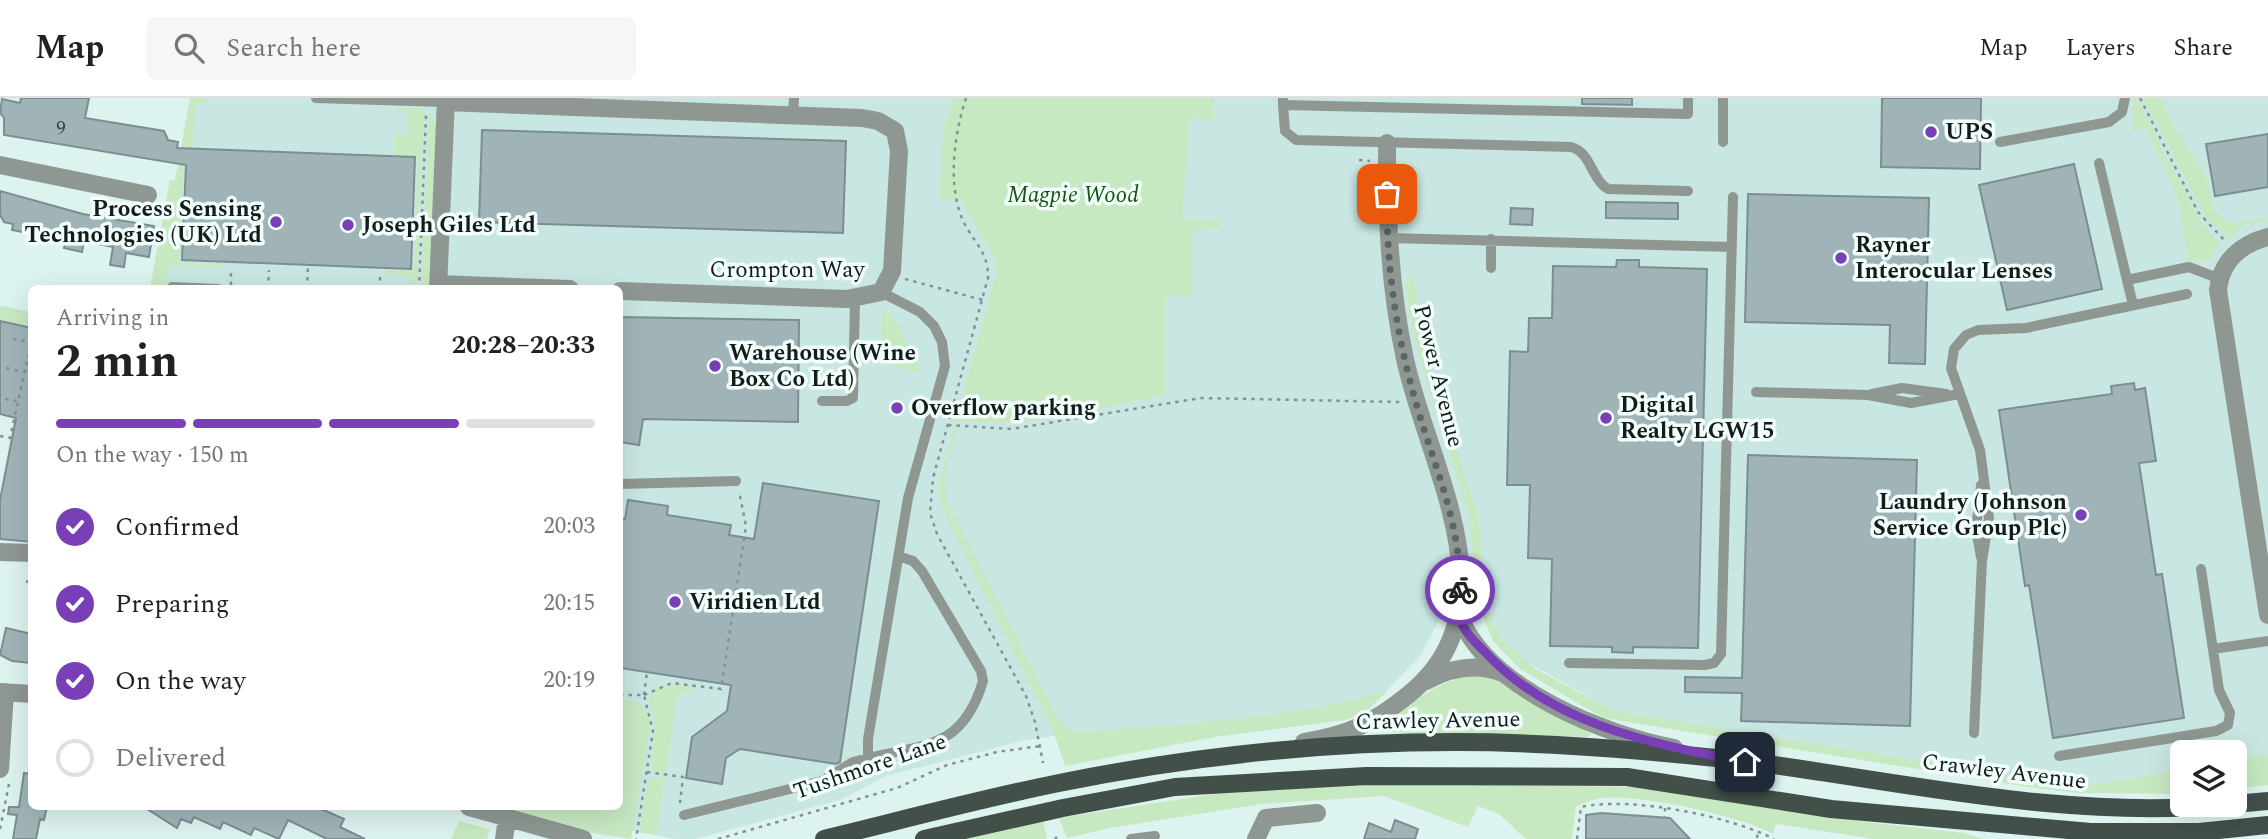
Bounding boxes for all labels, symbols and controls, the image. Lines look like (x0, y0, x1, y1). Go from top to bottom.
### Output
search box (146, 17, 636, 80)
text: Map (35, 23, 104, 73)
text: Search here (226, 28, 361, 68)
icon: search (170, 29, 208, 67)
text: Map (1979, 30, 2028, 66)
text: Layers (2066, 30, 2136, 66)
text: Share (2174, 30, 2233, 66)
house number: 9 (56, 114, 66, 143)
place label: UPS (1945, 115, 1993, 150)
marker: UPS (1923, 124, 1939, 140)
pin (1357, 164, 1417, 224)
icon: bag (1368, 175, 1406, 213)
park label: Magpie Wood (1007, 178, 1139, 213)
place label: Process Sensing Technologies (UK) Ltd (25, 192, 262, 253)
place label: Joseph Giles Ltd (362, 208, 536, 243)
marker: Process Sensing Technologies (UK) Ltd (268, 214, 284, 230)
marker: Joseph Giles Ltd (340, 217, 356, 233)
place label: Rayner Interocular Lenses (1855, 228, 2053, 289)
marker: Rayner Interocular Lenses (1833, 250, 1849, 266)
street label: Crompton Way (709, 253, 865, 288)
text: Arriving in (56, 301, 169, 336)
street label: Power Avenue (1403, 301, 1473, 451)
text: 20:28–20:33 (451, 325, 595, 365)
text: 2 min (56, 327, 178, 397)
place label: Warehouse (Wine Box Co Ltd) (729, 336, 916, 397)
marker: Warehouse (Wine Box Co Ltd) (707, 358, 723, 374)
place label: Digital Realty LGW15 (1620, 388, 1775, 449)
place label: Overflow parking (911, 391, 1096, 426)
marker: Overflow parking (889, 400, 905, 416)
marker: Digital Realty LGW15 (1598, 410, 1614, 426)
text: On the way · 150 m (56, 438, 249, 473)
place label: Laundry (Johnson Service Group Plc) (1873, 485, 2067, 546)
text: Confirmed (115, 507, 240, 547)
marker: Laundry (Johnson Service Group Plc) (2073, 507, 2089, 523)
icon: check (56, 508, 94, 546)
text: 20:03 (543, 509, 595, 544)
courier (1425, 555, 1495, 625)
icon: bike (1441, 571, 1479, 609)
text: Preparing (115, 584, 229, 624)
icon: check (56, 585, 94, 623)
place label: Viridien Ltd (689, 585, 821, 620)
text: 20:15 (543, 586, 595, 621)
marker: Viridien Ltd (667, 594, 683, 610)
text: On the way (115, 661, 246, 701)
icon: check (56, 662, 94, 700)
text: 20:19 (543, 663, 595, 698)
street label: Crawley Avenue (1355, 702, 1521, 740)
street label: Tushmore Lane (789, 724, 951, 810)
pin (1715, 732, 1775, 792)
text: Delivered (115, 738, 226, 778)
map controls (2170, 740, 2247, 817)
button: layers (2170, 740, 2247, 817)
icon: home (1726, 743, 1764, 781)
street label: Crawley Avenue (1920, 745, 2088, 799)

